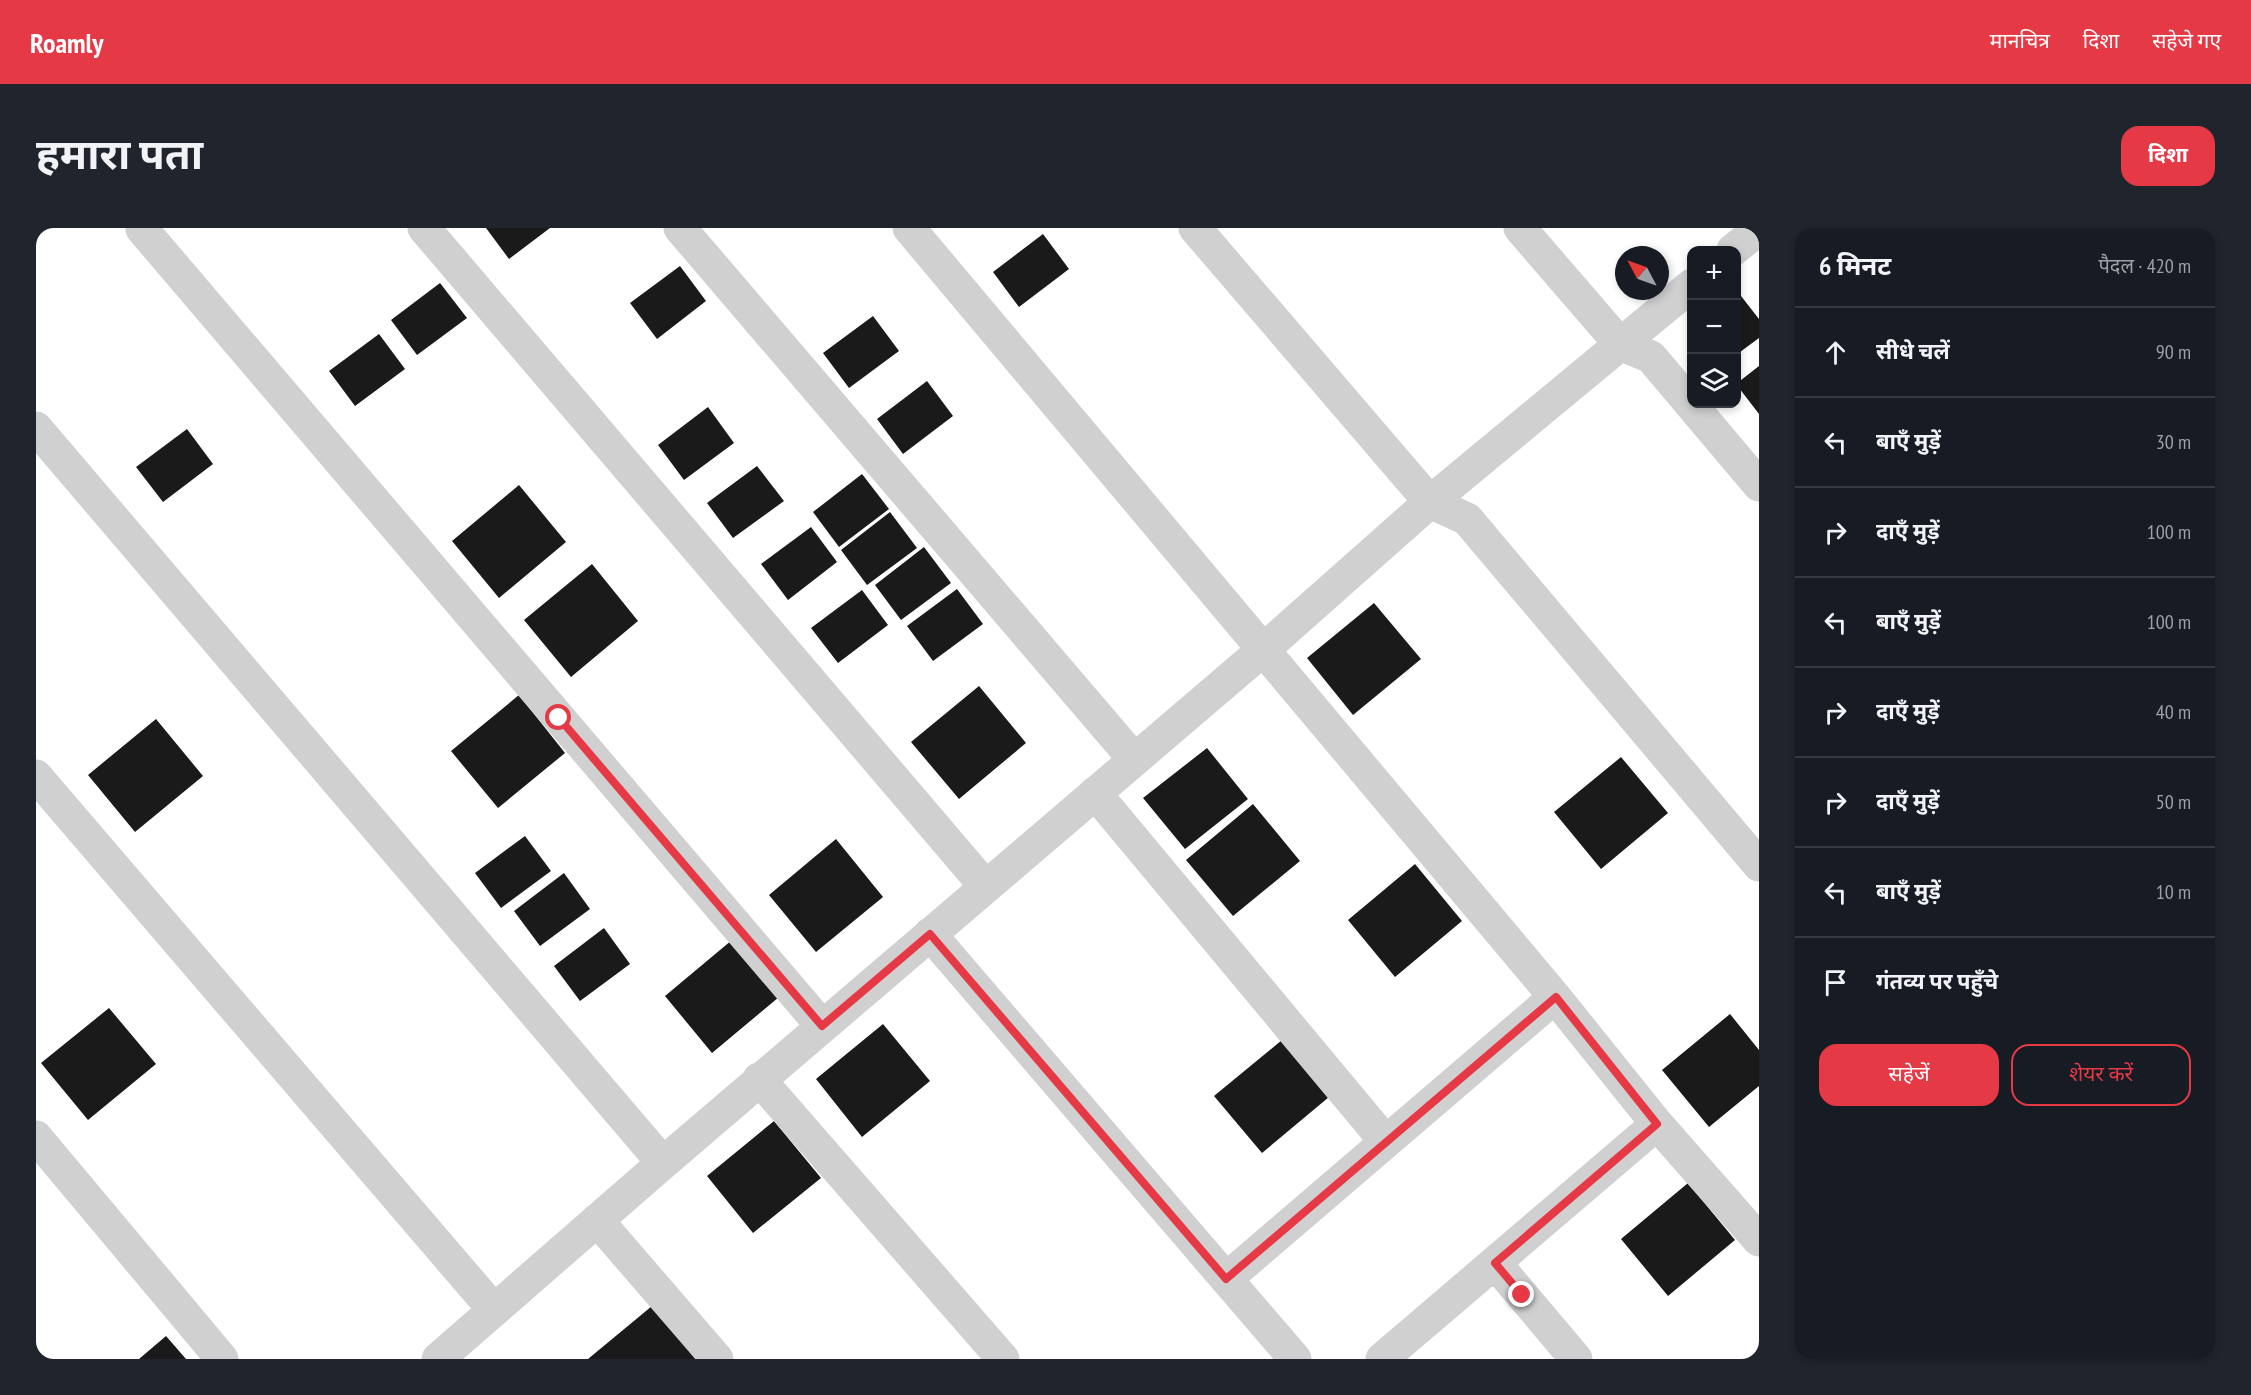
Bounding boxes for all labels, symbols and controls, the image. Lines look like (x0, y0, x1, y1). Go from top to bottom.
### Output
text: Roamly (30, 24, 104, 61)
text: मानचित्र (1990, 27, 2050, 54)
text: दिशा (2083, 27, 2119, 54)
text: सहेजे गए (2152, 27, 2221, 54)
text: हमारा पता (36, 126, 203, 181)
button: दिशा (2121, 126, 2215, 186)
north arrow (1615, 246, 1669, 300)
map controls (1687, 246, 1741, 408)
button: + (1687, 246, 1741, 300)
text: 6 मिनट (1819, 249, 1891, 282)
text: पैदल · 420 m (2098, 253, 2191, 279)
button: − (1687, 300, 1741, 354)
icon: ahead (1819, 336, 1852, 369)
text: सीधे चलें (1876, 337, 1950, 365)
text: 90 m (2156, 339, 2191, 365)
button: layers (1687, 354, 1741, 408)
icon: left (1819, 426, 1852, 459)
text: बाएँ मुड़ें (1876, 427, 1941, 455)
text: 30 m (2156, 429, 2191, 455)
icon: right (1819, 516, 1852, 549)
text: दाएँ मुड़ें (1876, 517, 1940, 545)
text: 100 m (2147, 519, 2191, 545)
icon: left (1819, 606, 1852, 639)
text: बाएँ मुड़ें (1876, 607, 1941, 635)
text: 100 m (2147, 609, 2191, 635)
icon: right (1819, 696, 1852, 729)
text: दाएँ मुड़ें (1876, 697, 1940, 725)
text: 40 m (2156, 699, 2191, 725)
route start (545, 704, 571, 730)
icon: right (1819, 786, 1852, 819)
text: दाएँ मुड़ें (1876, 787, 1940, 815)
text: 50 m (2156, 789, 2191, 815)
icon: left (1819, 876, 1852, 909)
text: बाएँ मुड़ें (1876, 877, 1941, 905)
text: 10 m (2156, 879, 2191, 905)
icon: arrive (1819, 966, 1852, 999)
text: गंतव्य पर पहुँचे (1876, 967, 1998, 995)
button: सहेजें (1819, 1044, 1999, 1106)
button: शेयर करें (2011, 1044, 2191, 1106)
route end (1508, 1281, 1534, 1307)

